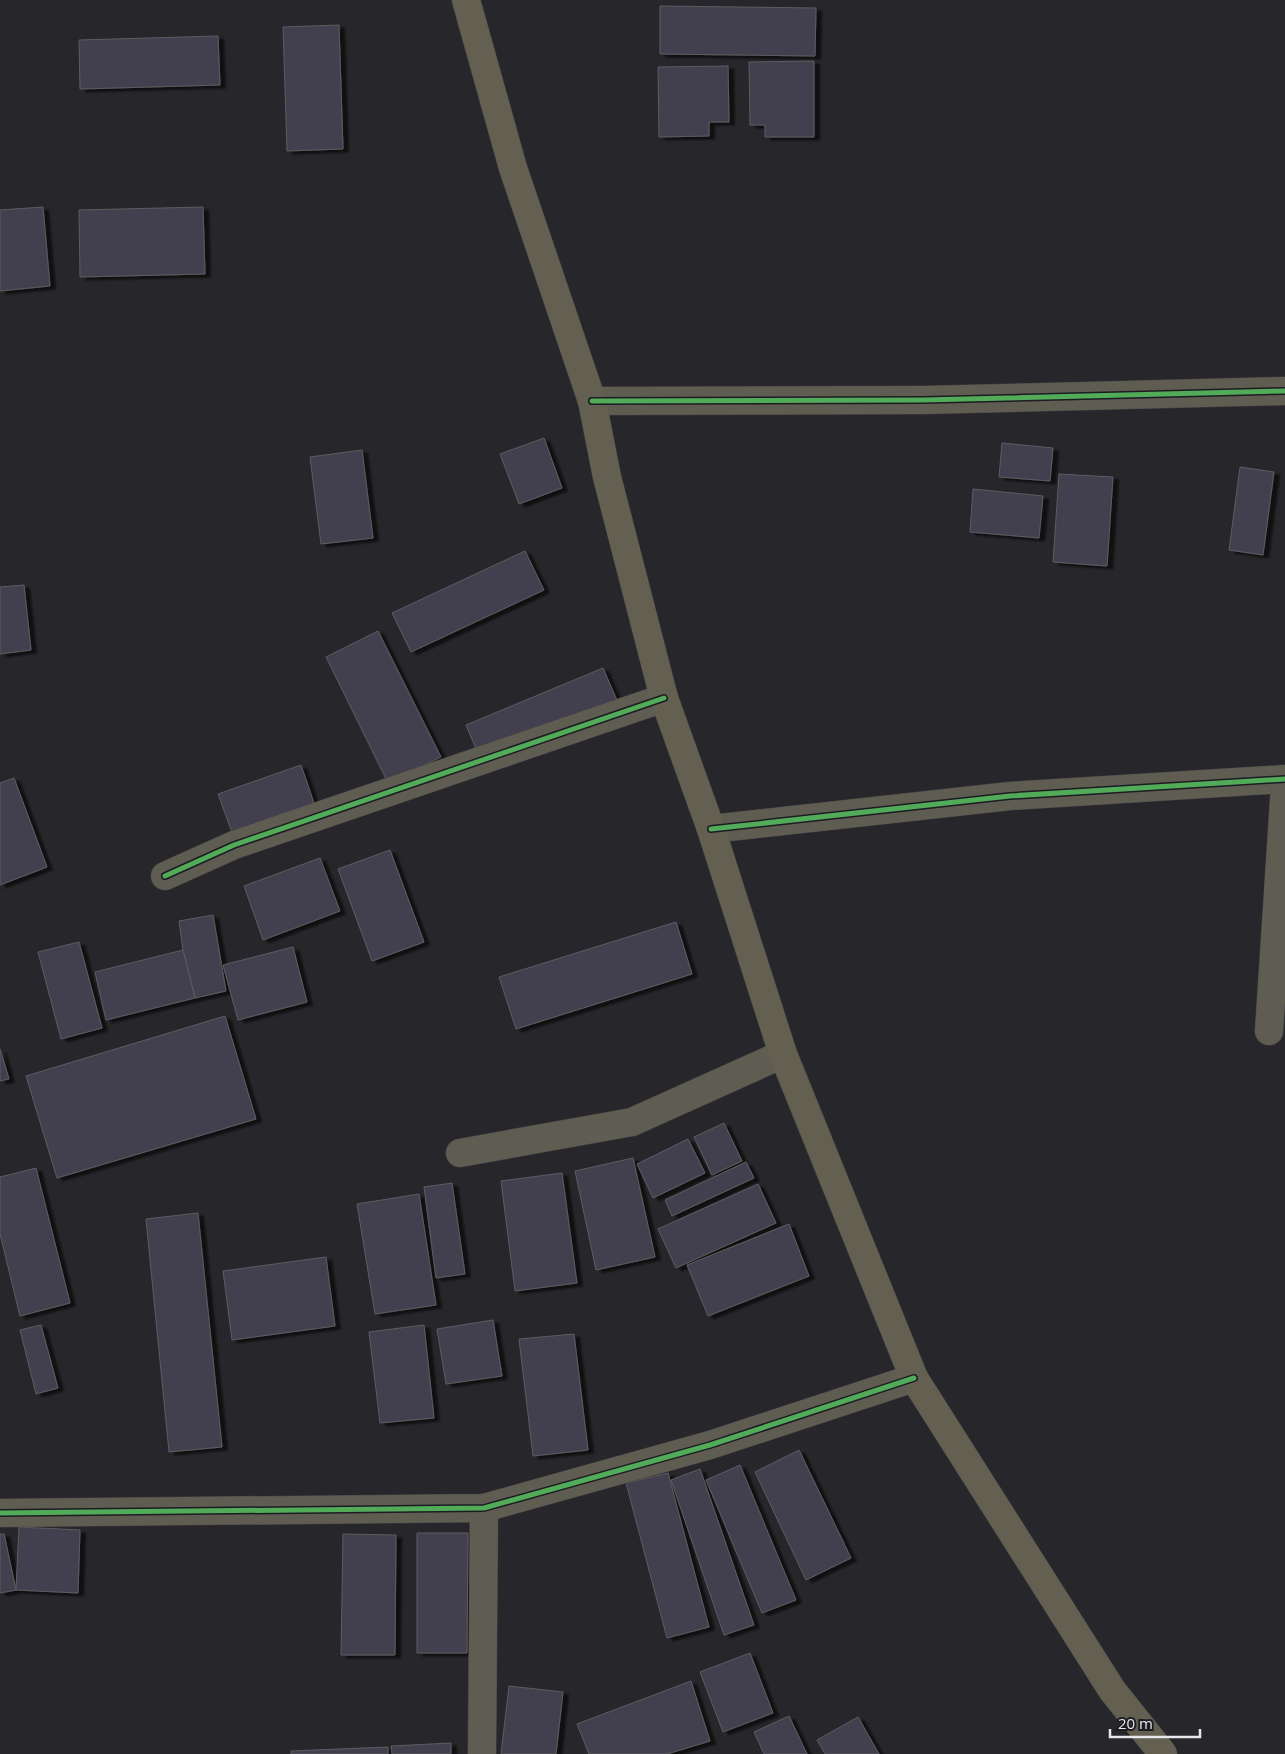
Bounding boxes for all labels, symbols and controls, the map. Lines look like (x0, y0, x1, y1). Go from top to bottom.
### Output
scale bar (1110, 1706, 1200, 1738)
text: 20 m (1118, 1713, 1153, 1733)

